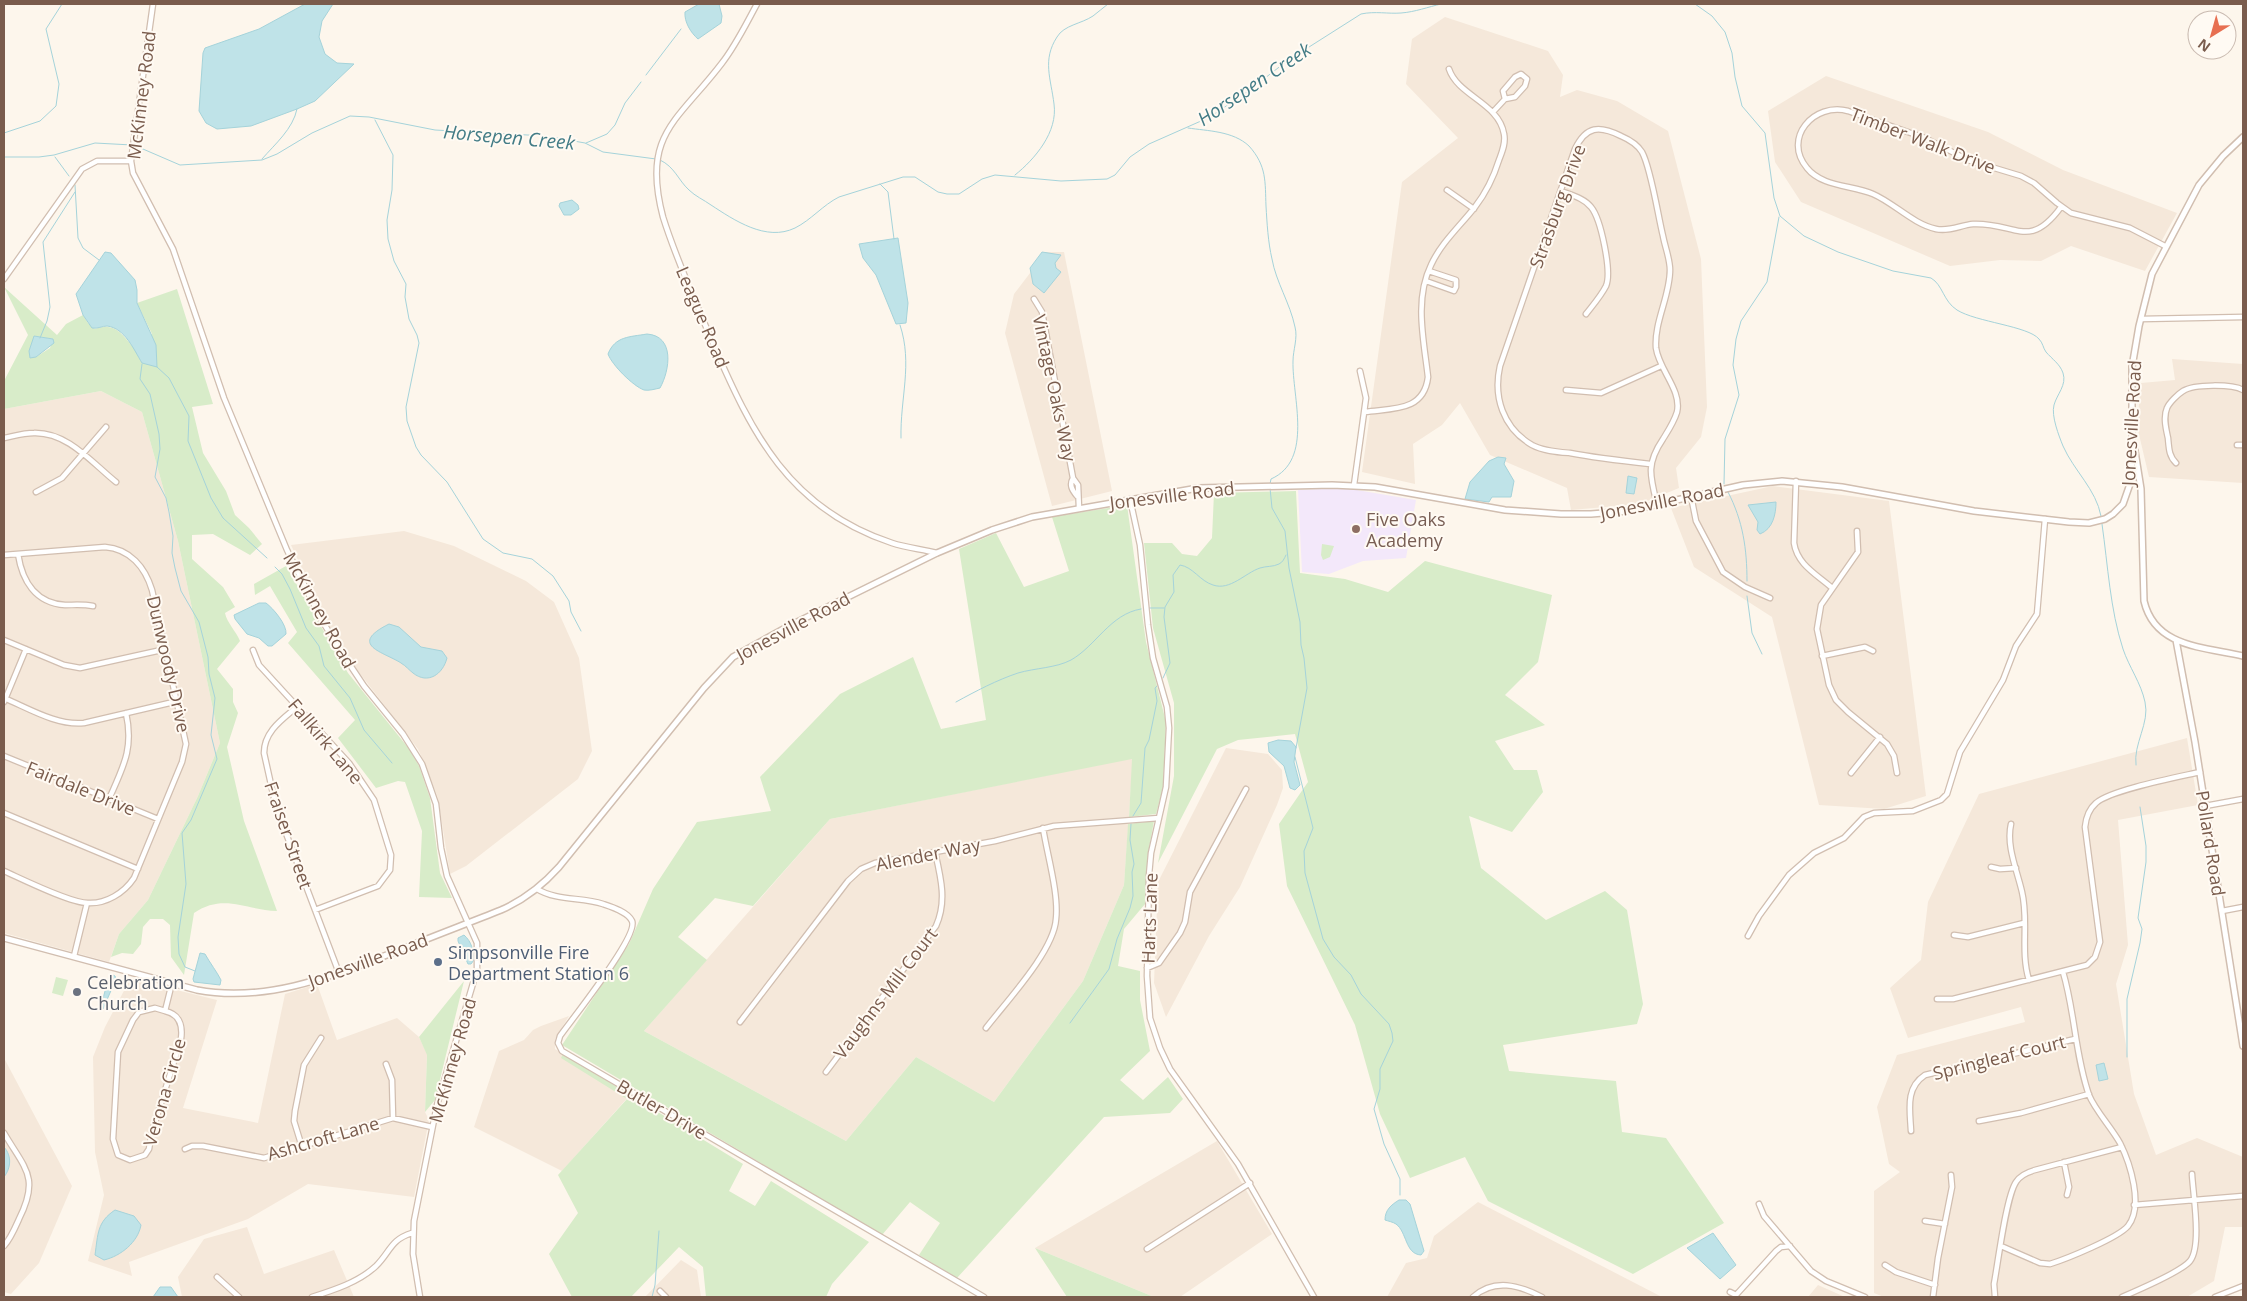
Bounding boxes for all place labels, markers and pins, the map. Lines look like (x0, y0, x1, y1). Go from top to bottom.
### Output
place label: Five Oaks Academy (1366, 507, 1446, 552)
marker: Five Oaks Academy (1350, 523, 1362, 535)
place label: Simpsonville Fire Department Station 6 (448, 940, 629, 985)
marker: Simpsonville Fire Department Station 6 (432, 956, 444, 968)
place label: Celebration Church (87, 970, 184, 1015)
marker: Celebration Church (71, 986, 83, 998)

